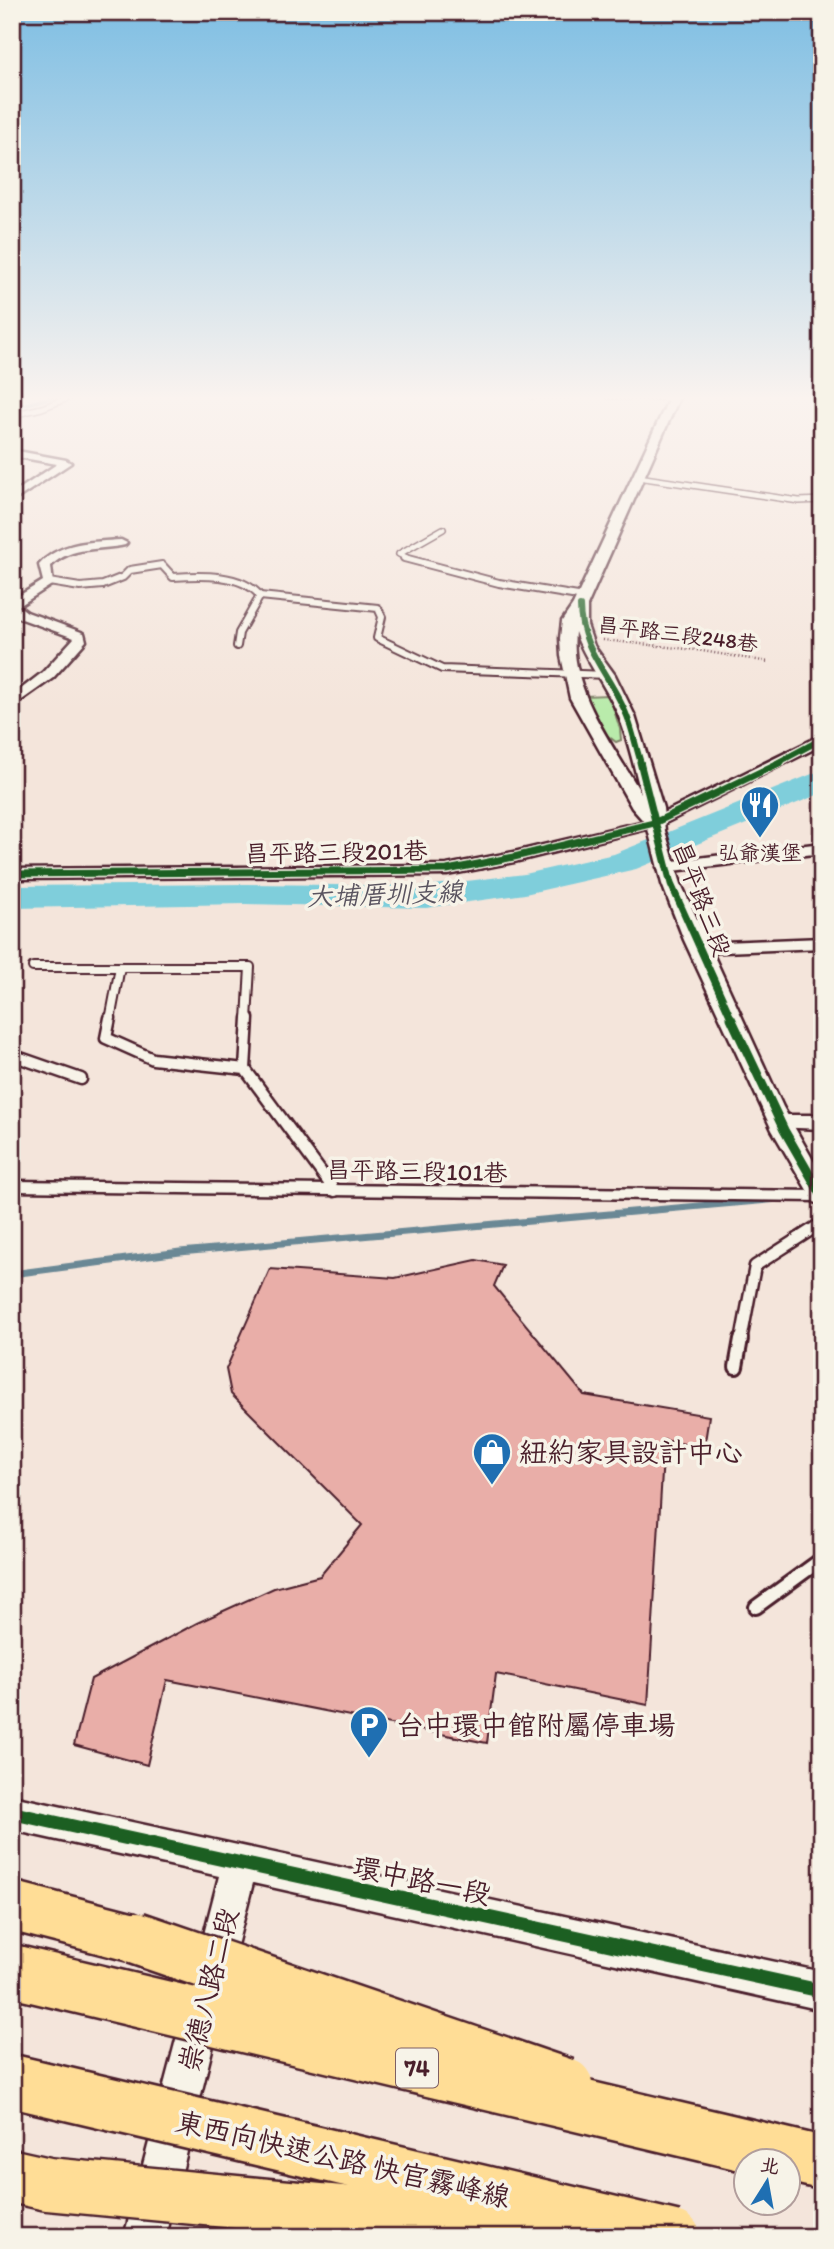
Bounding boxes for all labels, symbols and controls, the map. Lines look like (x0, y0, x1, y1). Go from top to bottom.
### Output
street label: 昌平路三段248巷 (596, 612, 760, 656)
restaurant icon: 弘爺漢堡 (739, 784, 781, 839)
street label: 昌平路三段201巷 (244, 836, 428, 868)
street label: 昌平路三段 (667, 838, 737, 960)
place label: 弘爺漢堡 (718, 840, 802, 865)
water label: 大埔厝圳支線 (306, 875, 466, 913)
street label: 昌平路三段101巷 (326, 1155, 508, 1187)
shop icon: 紐約家具設計中心 (471, 1431, 513, 1486)
place label: 紐約家具設計中心 (519, 1435, 743, 1469)
parking icon: 台中環中館附屬停車場 (348, 1704, 390, 1759)
place label: 台中環中館附屬停車場 (396, 1708, 676, 1742)
street label: 環中路一段 (350, 1849, 494, 1911)
street label: 崇德八路二段 (171, 1904, 245, 2076)
road number: 74 (396, 2048, 438, 2088)
street label: 東西向快速公路 快官霧峰線 (172, 2104, 514, 2214)
north arrow (732, 2148, 802, 2218)
text: 北 (759, 2153, 782, 2179)

